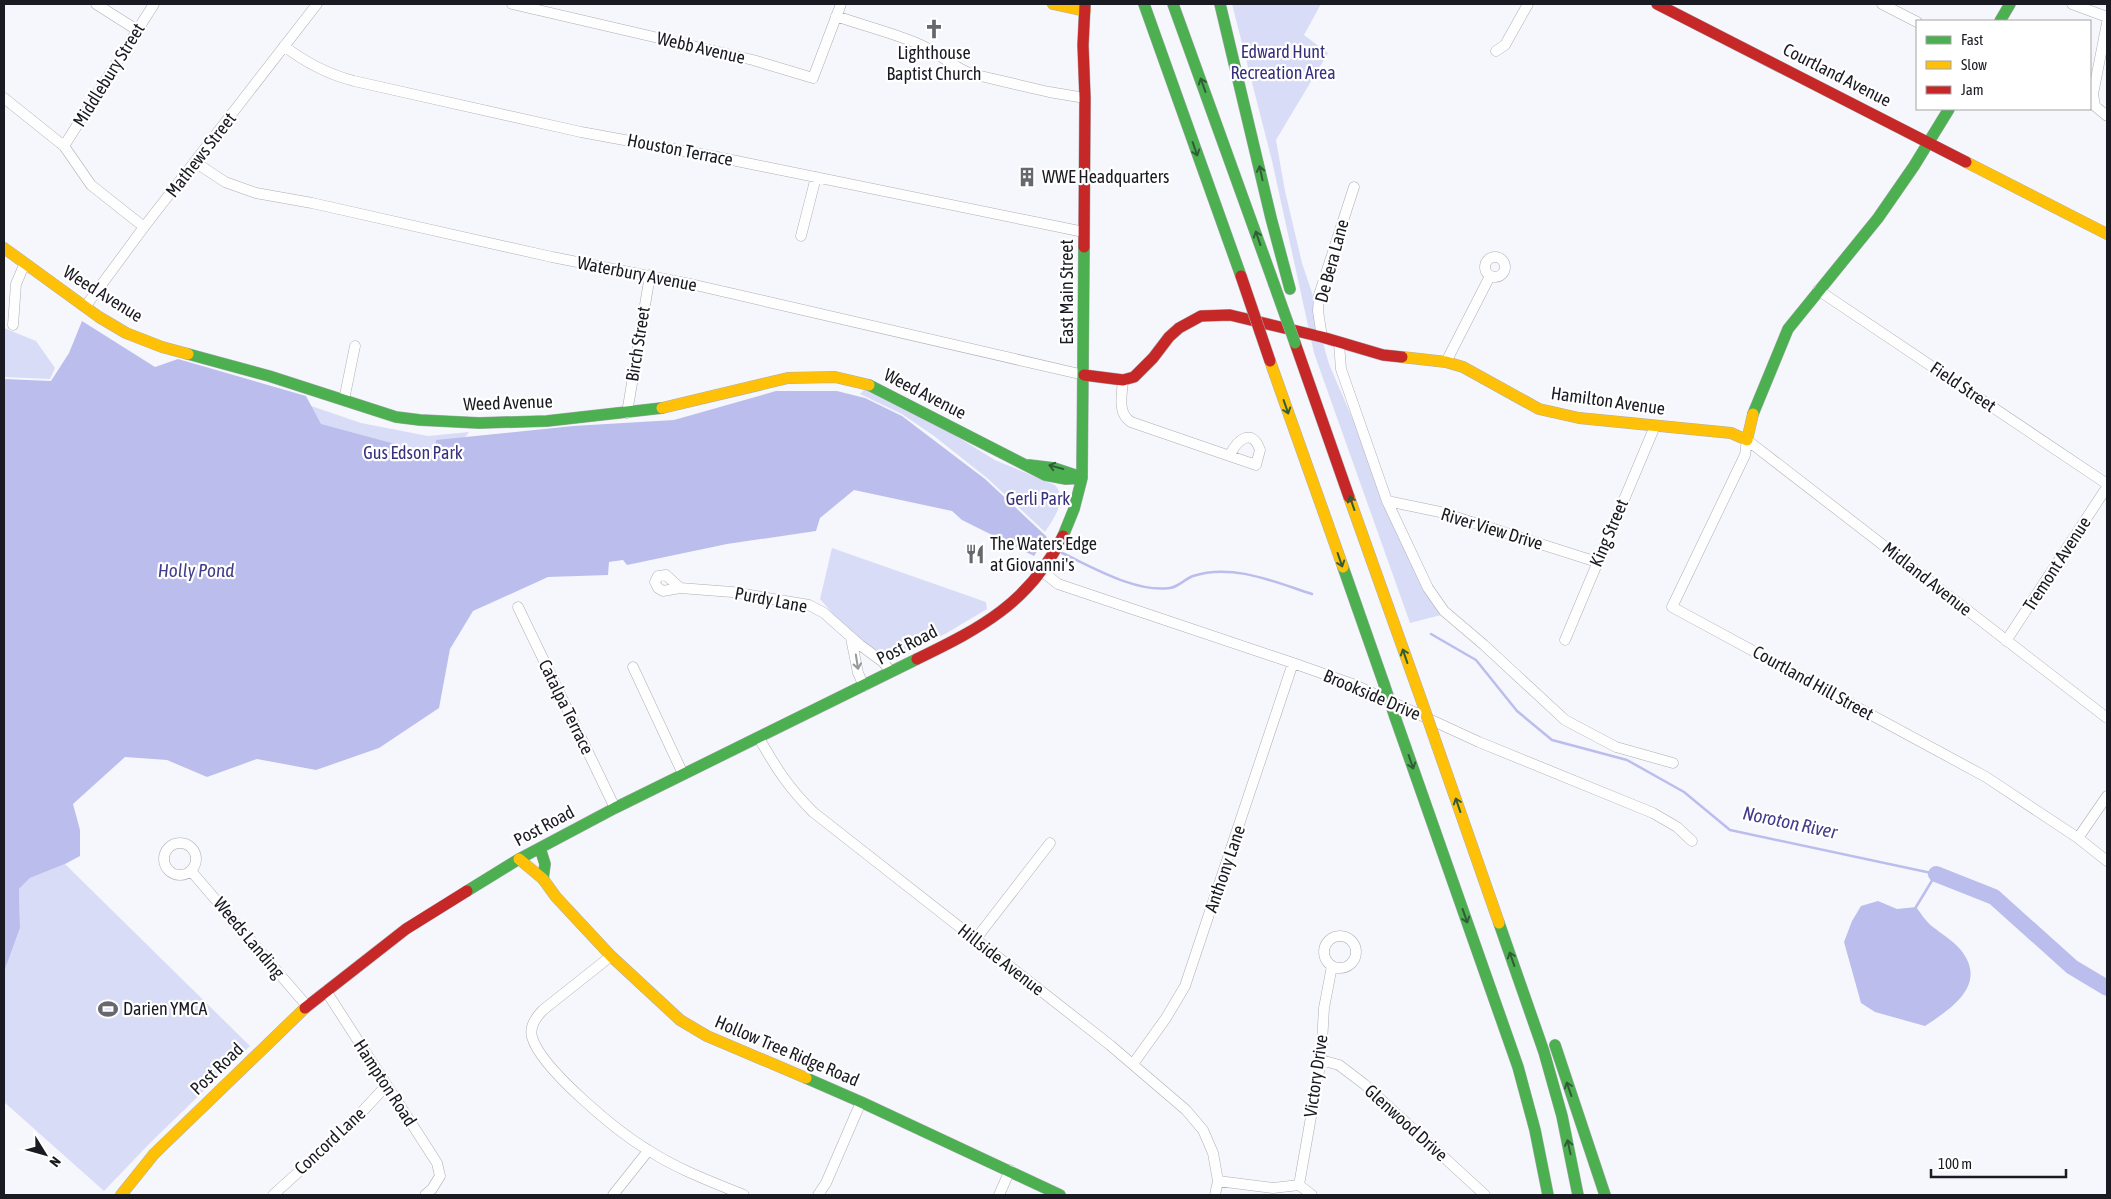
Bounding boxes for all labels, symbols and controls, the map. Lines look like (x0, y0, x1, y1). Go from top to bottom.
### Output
church icon: Lighthouse Baptist Church (923, 18, 945, 40)
street label: Middlebury Street (68, 19, 149, 130)
legend (1916, 20, 2091, 110)
street label: Webb Avenue (655, 27, 747, 68)
text: Fast (1961, 31, 1983, 48)
street label: Courtland Avenue (1780, 38, 1895, 111)
park label: Edward Hunt Recreation Area (1230, 41, 1336, 83)
place label: Lighthouse Baptist Church (887, 42, 982, 84)
text: Slow (1961, 56, 1987, 73)
one-way arrow (1198, 78, 1207, 94)
text: Jam (1961, 81, 1984, 98)
street label: Mathews Street (161, 108, 240, 201)
street label: Houston Terrace (626, 129, 735, 170)
one-way arrow (1191, 140, 1201, 156)
building icon: WWE Headquarters (1016, 166, 1038, 188)
place label: WWE Headquarters (1042, 166, 1169, 187)
one-way arrow (1256, 166, 1266, 182)
street label: De Bera Lane (1310, 217, 1353, 305)
one-way arrow (1253, 231, 1262, 247)
street label: East Main Street (1056, 239, 1077, 345)
street label: Waterbury Avenue (575, 252, 699, 295)
street label: Weed Avenue (60, 261, 147, 326)
street label: Birch Street (621, 305, 654, 383)
street label: Field Street (1926, 357, 2000, 416)
street label: Weed Avenue (881, 364, 970, 423)
street label: Hamilton Avenue (1550, 382, 1667, 419)
street label: Weed Avenue (463, 390, 553, 415)
one-way arrow (1282, 399, 1291, 414)
park label: Gus Edson Park (363, 442, 463, 463)
one-way arrow (1048, 462, 1064, 471)
park label: Gerli Park (1006, 488, 1070, 509)
one-way arrow (1346, 495, 1356, 511)
street label: King Street (1585, 496, 1632, 570)
street label: River View Drive (1439, 503, 1546, 554)
street label: Tremont Avenue (2018, 513, 2095, 615)
place label: The Waters Edge at Giovanni's (990, 533, 1097, 575)
street label: Midland Avenue (1879, 537, 1976, 620)
restaurant icon: The Waters Edge at Giovanni's (964, 543, 986, 565)
one-way arrow (1336, 552, 1345, 568)
water label: Holly Pond (158, 559, 234, 581)
street label: Purdy Lane (733, 582, 809, 617)
street label: Post Road (873, 620, 941, 669)
street label: Courtland Hill Street (1749, 641, 1877, 724)
one-way arrow (1400, 649, 1410, 665)
one-way arrow (852, 654, 862, 670)
street label: Catalpa Terrace (535, 656, 598, 758)
street label: Brookside Drive (1321, 665, 1424, 724)
one-way arrow (1407, 754, 1416, 770)
one-way arrow (1453, 798, 1462, 814)
street label: Post Road (510, 801, 578, 850)
water label: Noroton River (1741, 801, 1841, 843)
street label: Anthony Lane (1200, 823, 1249, 915)
street label: Weeds Landing (209, 893, 289, 983)
one-way arrow (1461, 908, 1470, 923)
street label: Hillside Avenue (954, 919, 1049, 1000)
one-way arrow (1506, 951, 1516, 967)
sports icon: Darien YMCA (97, 998, 119, 1020)
place label: Darien YMCA (123, 998, 207, 1019)
street label: Hollow Tree Ridge Road (712, 1011, 862, 1090)
street label: Victory Drive (1299, 1033, 1332, 1119)
street label: Hampton Road (350, 1035, 421, 1130)
street label: Post Road (186, 1038, 247, 1099)
street label: Glenwood Drive (1360, 1080, 1452, 1165)
one-way arrow (1564, 1082, 1574, 1098)
street label: Concord Lane (290, 1103, 369, 1179)
north arrow (20, 1129, 70, 1179)
one-way arrow (1564, 1140, 1573, 1156)
scale bar (1931, 1146, 2066, 1178)
text: N (47, 1154, 64, 1170)
text: 100 m (1938, 1155, 1972, 1172)

